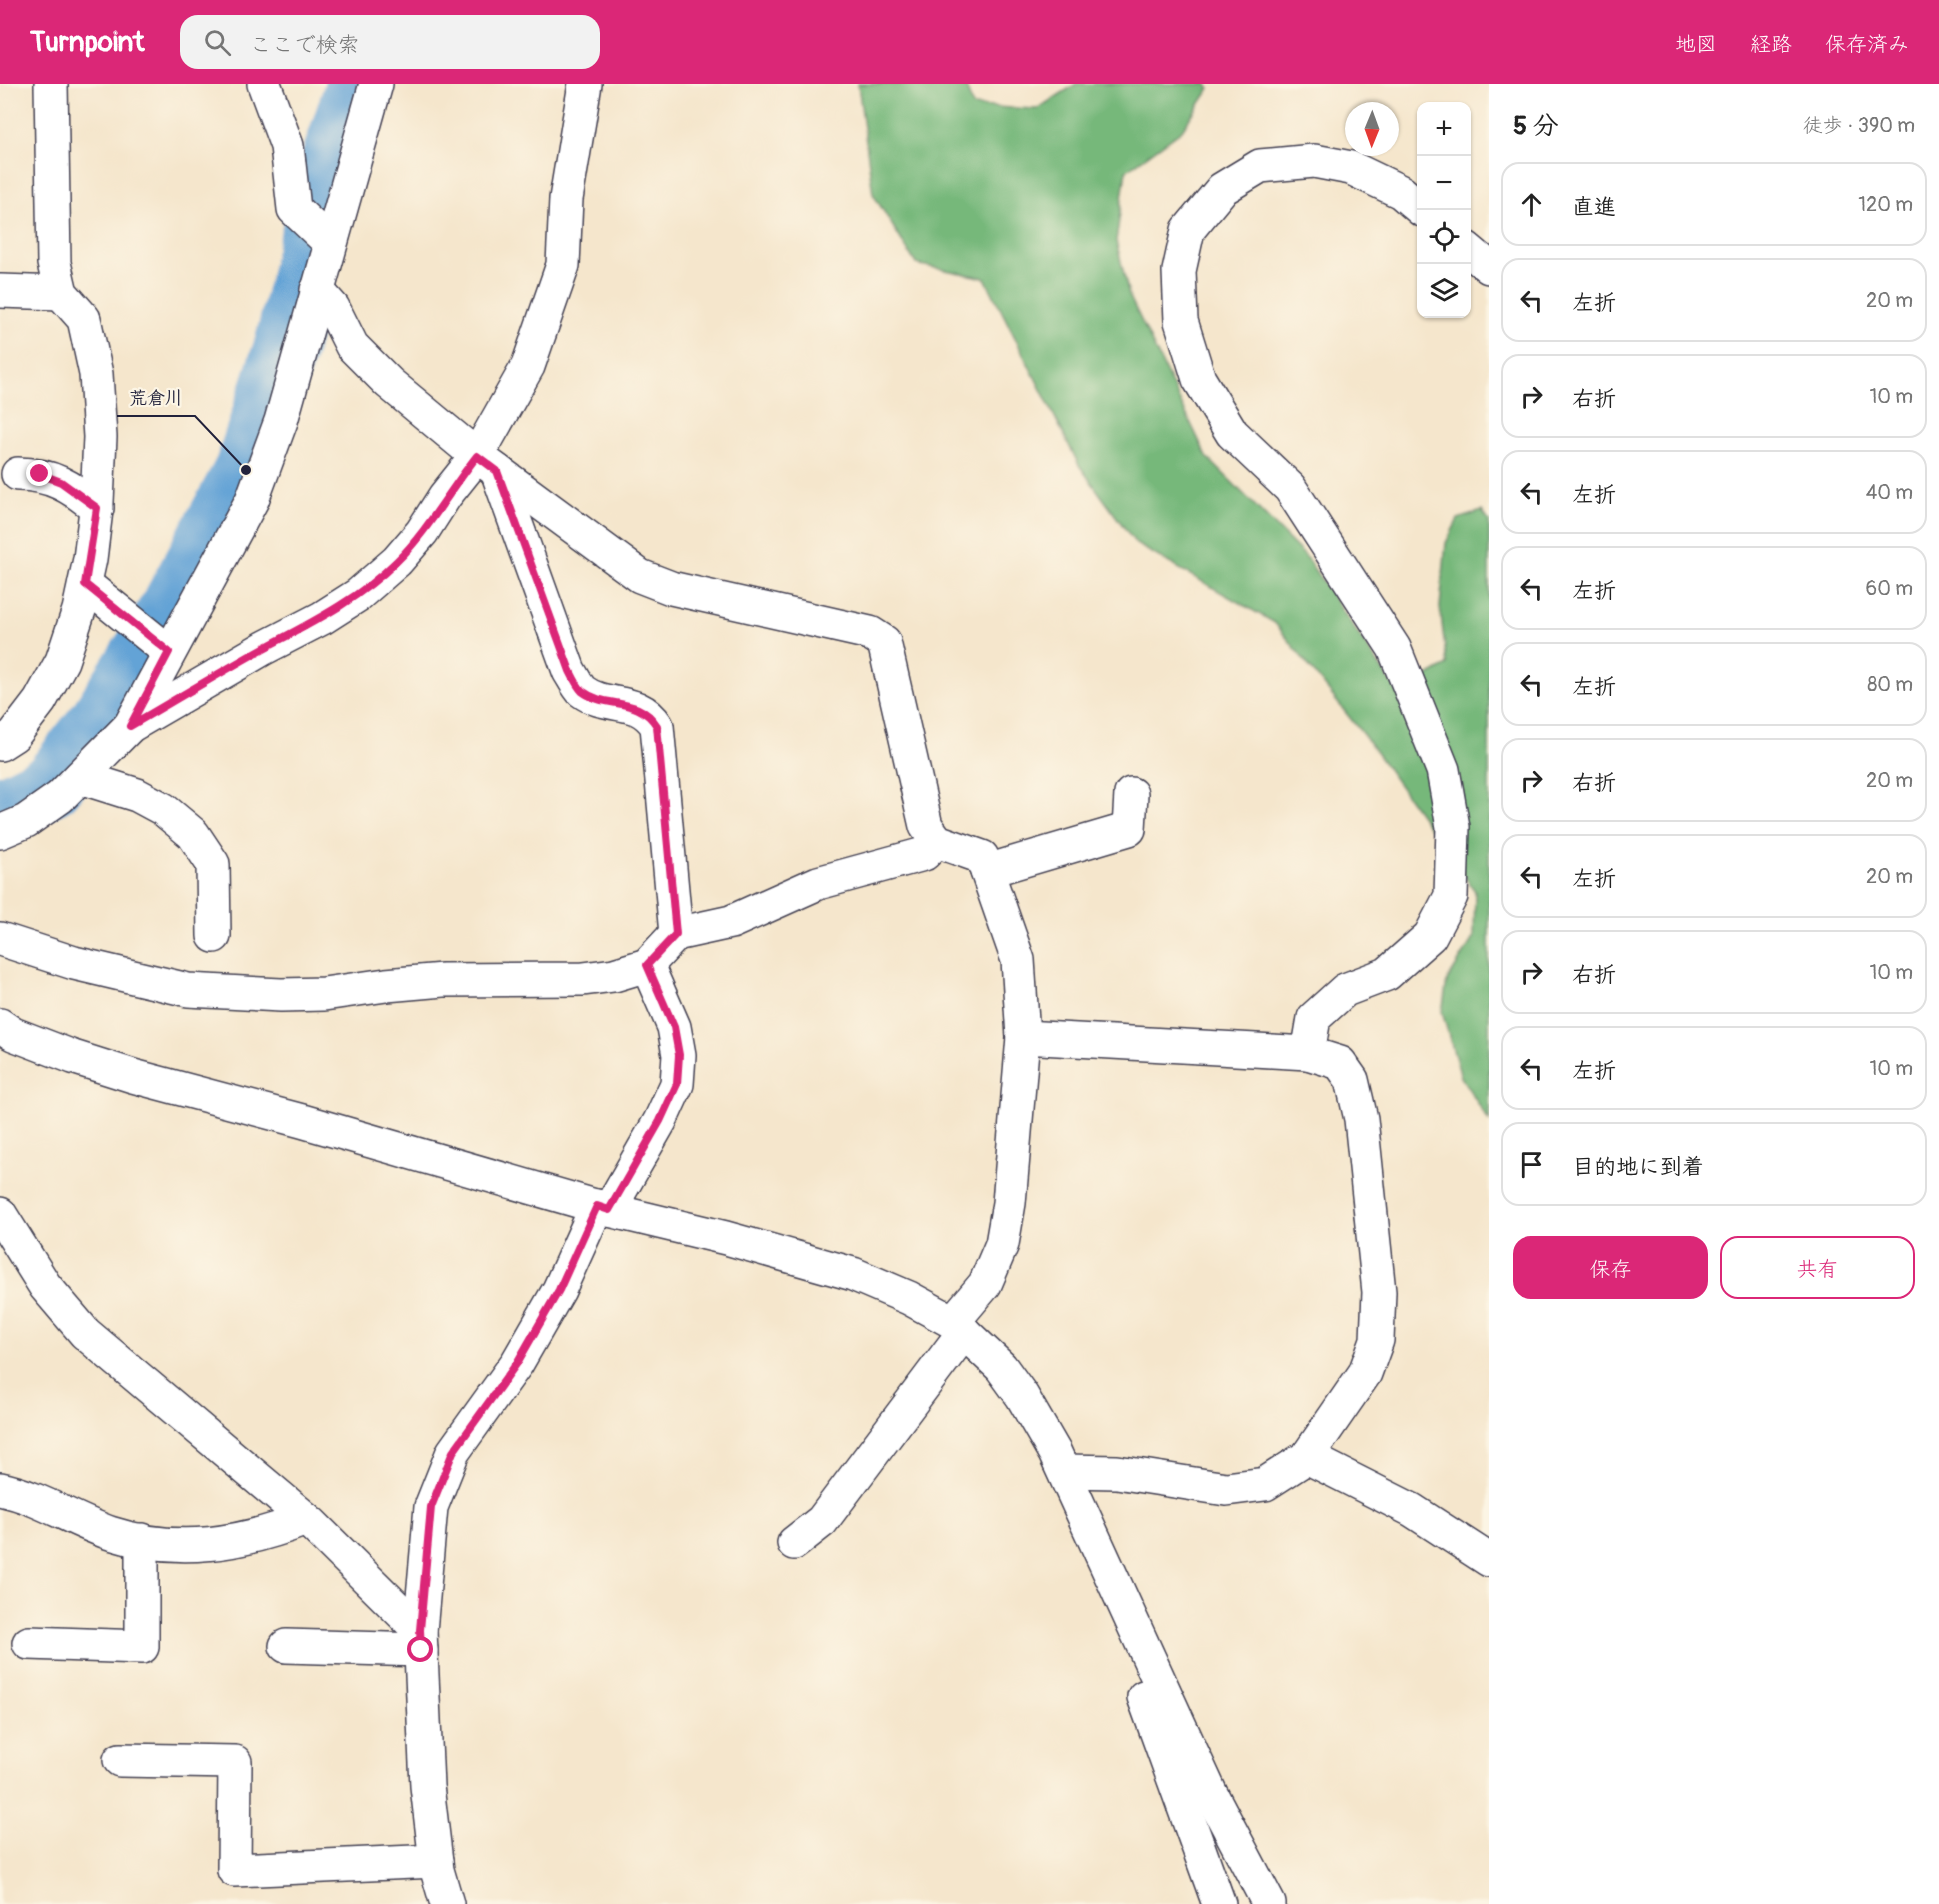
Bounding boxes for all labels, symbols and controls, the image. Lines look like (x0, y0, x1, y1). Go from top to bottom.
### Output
search box (180, 15, 600, 69)
text: Turnpoint (30, 25, 144, 60)
icon: search (201, 26, 234, 59)
text: ここで検索 (249, 31, 359, 59)
text: 地図 (1675, 31, 1717, 58)
text: 経路 (1750, 31, 1792, 58)
text: 保存済み (1825, 31, 1909, 58)
north arrow (1345, 102, 1399, 156)
map controls (1417, 102, 1471, 318)
button: + (1417, 102, 1471, 156)
text: 5 分 (1513, 110, 1559, 142)
text: 徒歩 · 390 m (1803, 113, 1915, 138)
button: − (1417, 156, 1471, 210)
icon: ahead (1515, 188, 1548, 221)
text: 120 m (1858, 192, 1913, 217)
text: 直進 (1572, 193, 1616, 221)
button: locate (1417, 210, 1471, 264)
button: layers (1417, 264, 1471, 318)
icon: left (1515, 284, 1548, 317)
text: 20 m (1866, 288, 1913, 313)
text: 左折 (1572, 289, 1616, 317)
callout: 荒倉川 (117, 380, 195, 416)
icon: right (1515, 380, 1548, 413)
text: 10 m (1869, 384, 1913, 409)
text: 右折 (1572, 385, 1616, 413)
text: 荒倉川 (129, 387, 183, 410)
route end (26, 460, 52, 486)
icon: left (1515, 476, 1548, 509)
text: 40 m (1866, 480, 1913, 505)
text: 左折 (1572, 481, 1616, 509)
icon: left (1515, 572, 1548, 605)
text: 60 m (1866, 576, 1913, 601)
text: 左折 (1572, 577, 1616, 605)
icon: left (1515, 668, 1548, 701)
text: 80 m (1867, 672, 1913, 697)
text: 左折 (1572, 673, 1616, 701)
icon: right (1515, 764, 1548, 797)
text: 20 m (1866, 768, 1913, 793)
text: 右折 (1572, 769, 1616, 797)
icon: left (1515, 860, 1548, 893)
text: 20 m (1866, 864, 1913, 889)
text: 左折 (1572, 865, 1616, 893)
icon: right (1515, 956, 1548, 989)
text: 10 m (1869, 960, 1913, 985)
text: 右折 (1572, 961, 1616, 989)
icon: left (1515, 1052, 1548, 1085)
text: 10 m (1869, 1056, 1913, 1081)
text: 左折 (1572, 1057, 1616, 1085)
icon: arrive (1515, 1148, 1548, 1181)
text: 目的地に到着 (1572, 1153, 1704, 1181)
button: 保存 (1513, 1236, 1708, 1299)
button: 共有 (1720, 1236, 1915, 1299)
route start (407, 1636, 433, 1662)

